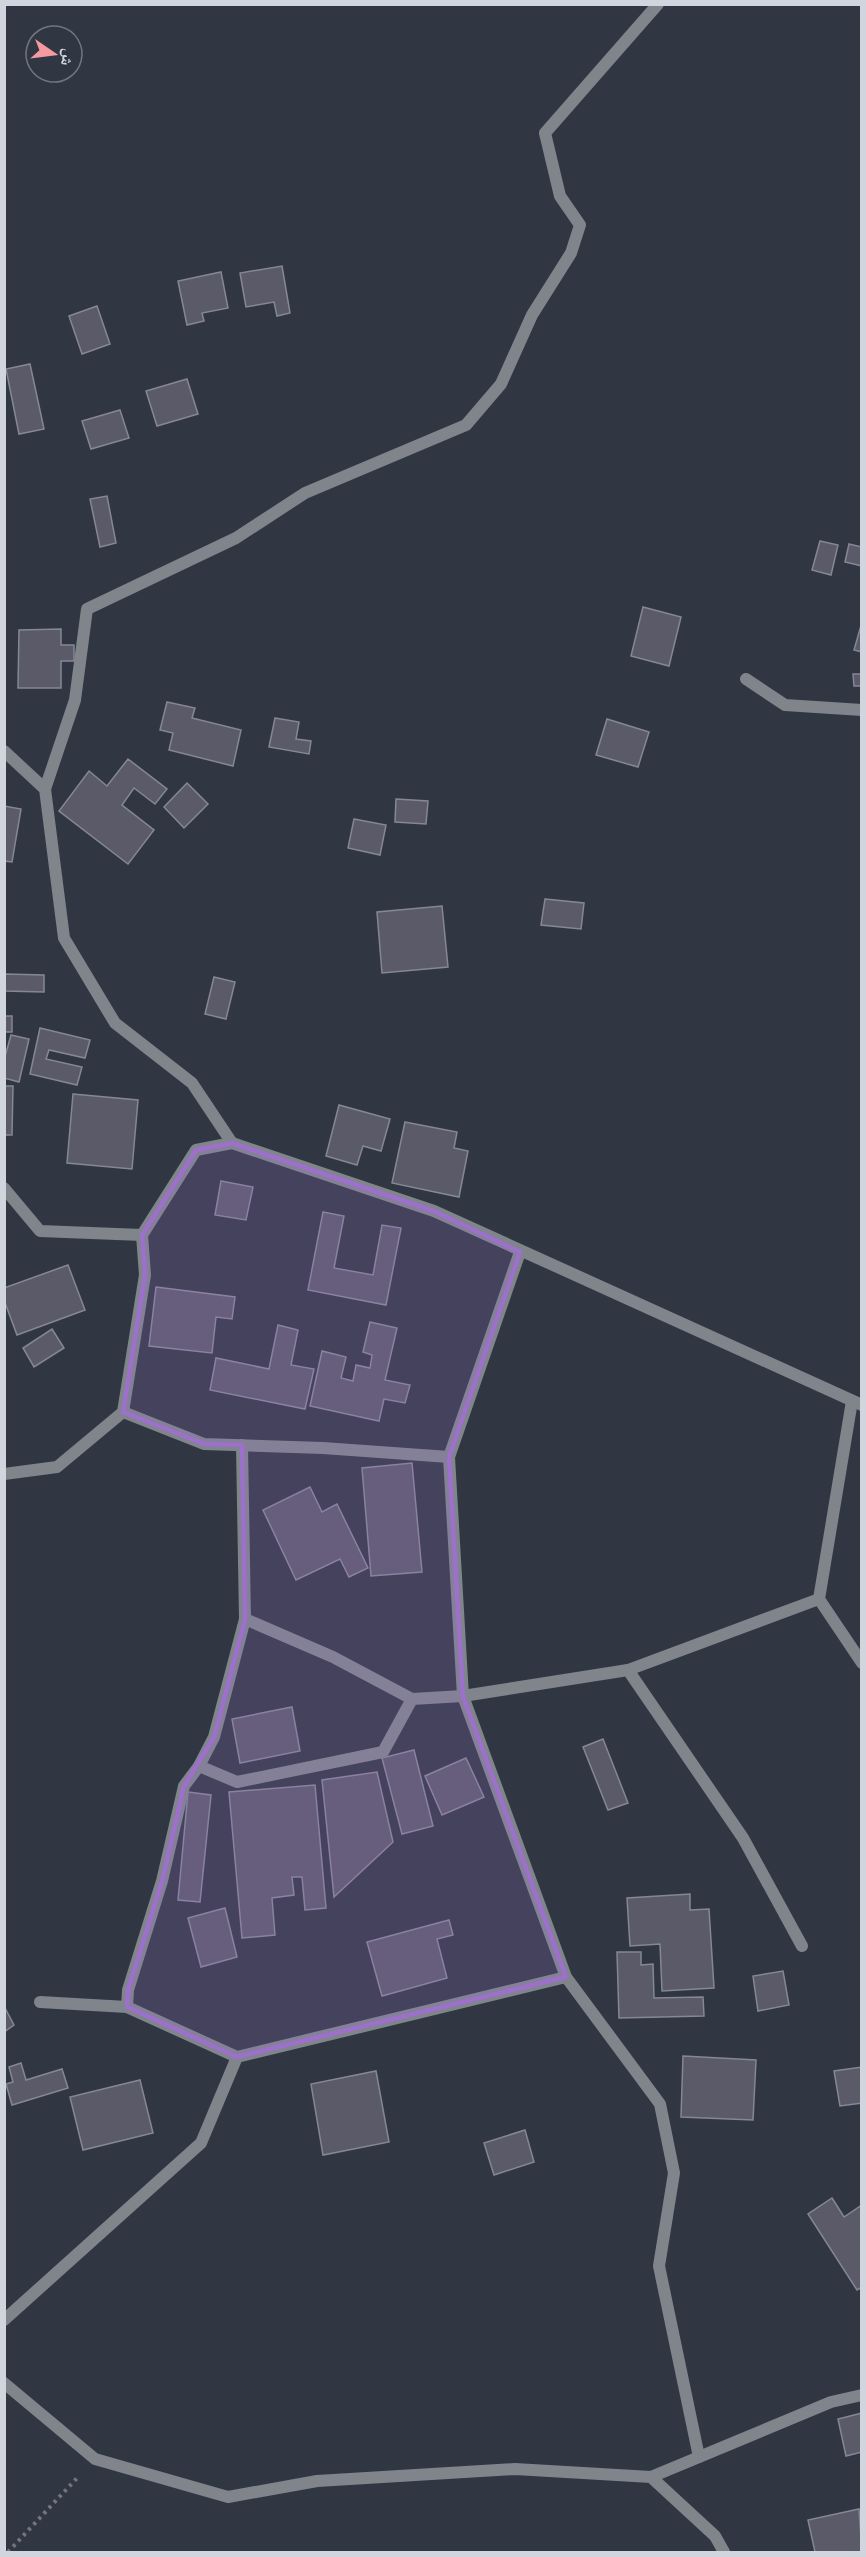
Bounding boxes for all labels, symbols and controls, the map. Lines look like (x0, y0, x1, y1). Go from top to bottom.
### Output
north arrow (24, 24, 84, 84)
text: ش (57, 47, 78, 68)

